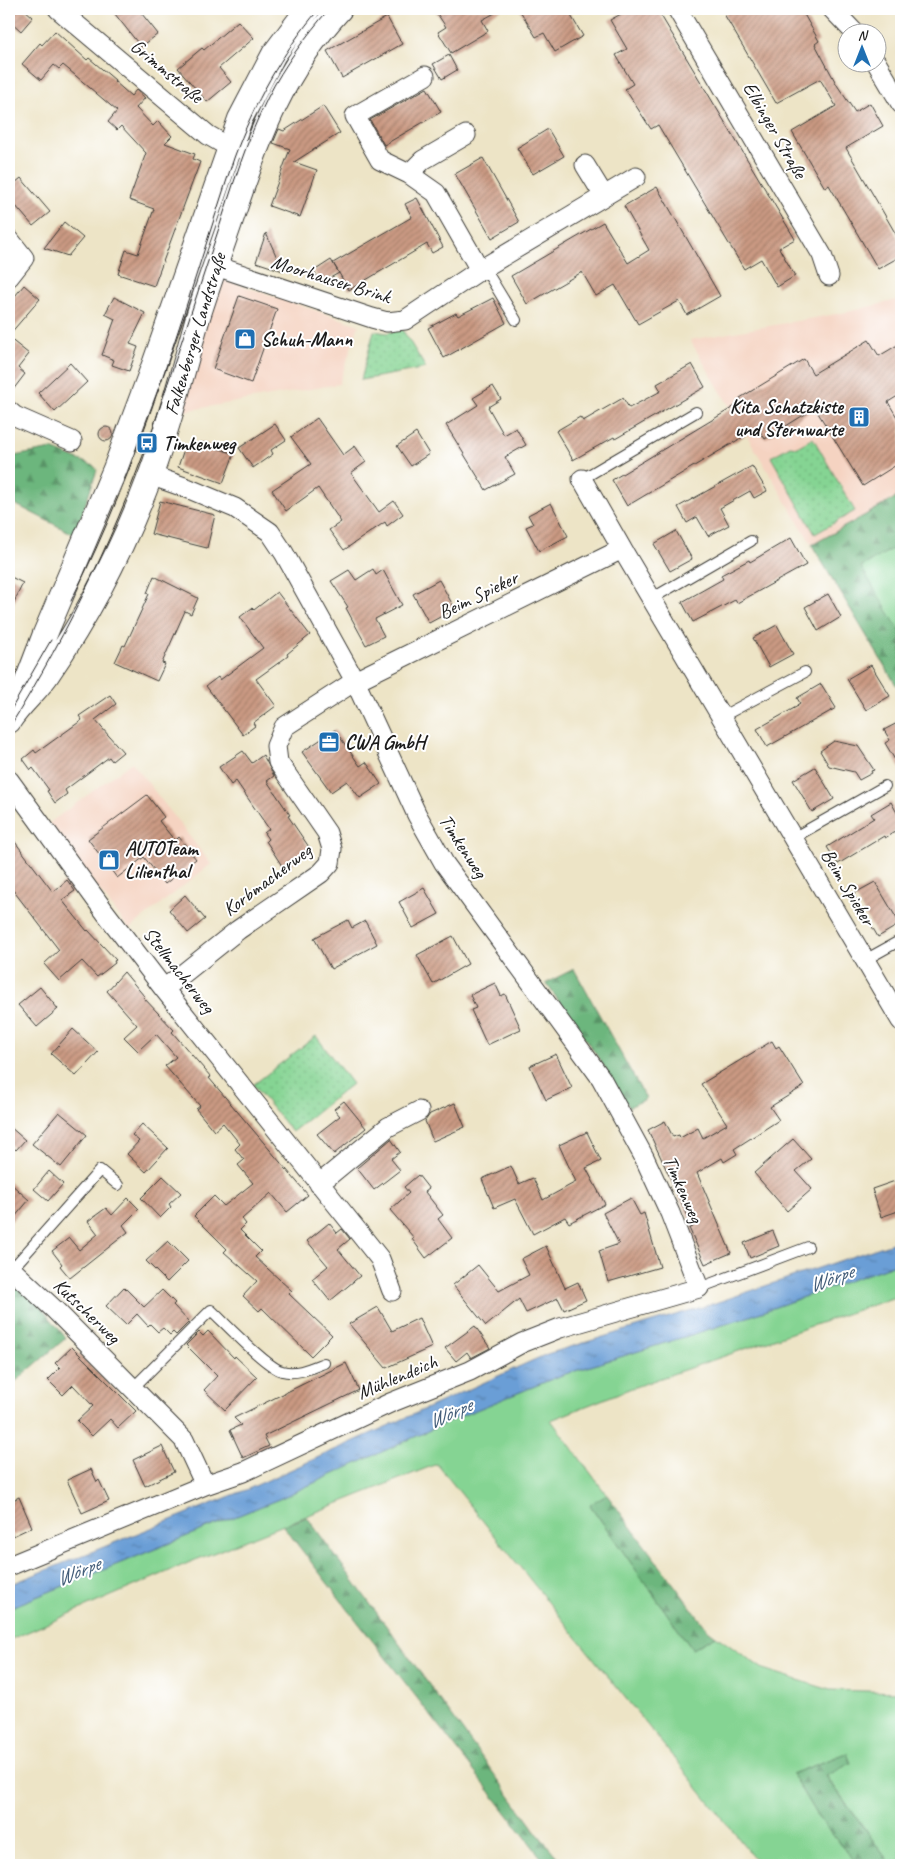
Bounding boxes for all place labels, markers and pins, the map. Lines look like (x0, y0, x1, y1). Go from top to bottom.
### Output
shop icon: Schuh-Mann (233, 327, 257, 351)
place label: Schuh-Mann (261, 327, 353, 352)
place label: Kita Schatzkiste und Sternwarte (730, 394, 845, 442)
building icon: Kita Schatzkiste und Sternwarte (847, 405, 871, 429)
bus stop icon: Timkenweg (135, 431, 159, 455)
place label: Timkenweg (163, 431, 237, 456)
office icon: CWA GmbH (317, 730, 341, 754)
place label: CWA GmbH (345, 730, 429, 755)
place label: AUTOTeam Lilienthal (125, 836, 199, 884)
shop icon: AUTOTeam Lilienthal (97, 848, 121, 872)

